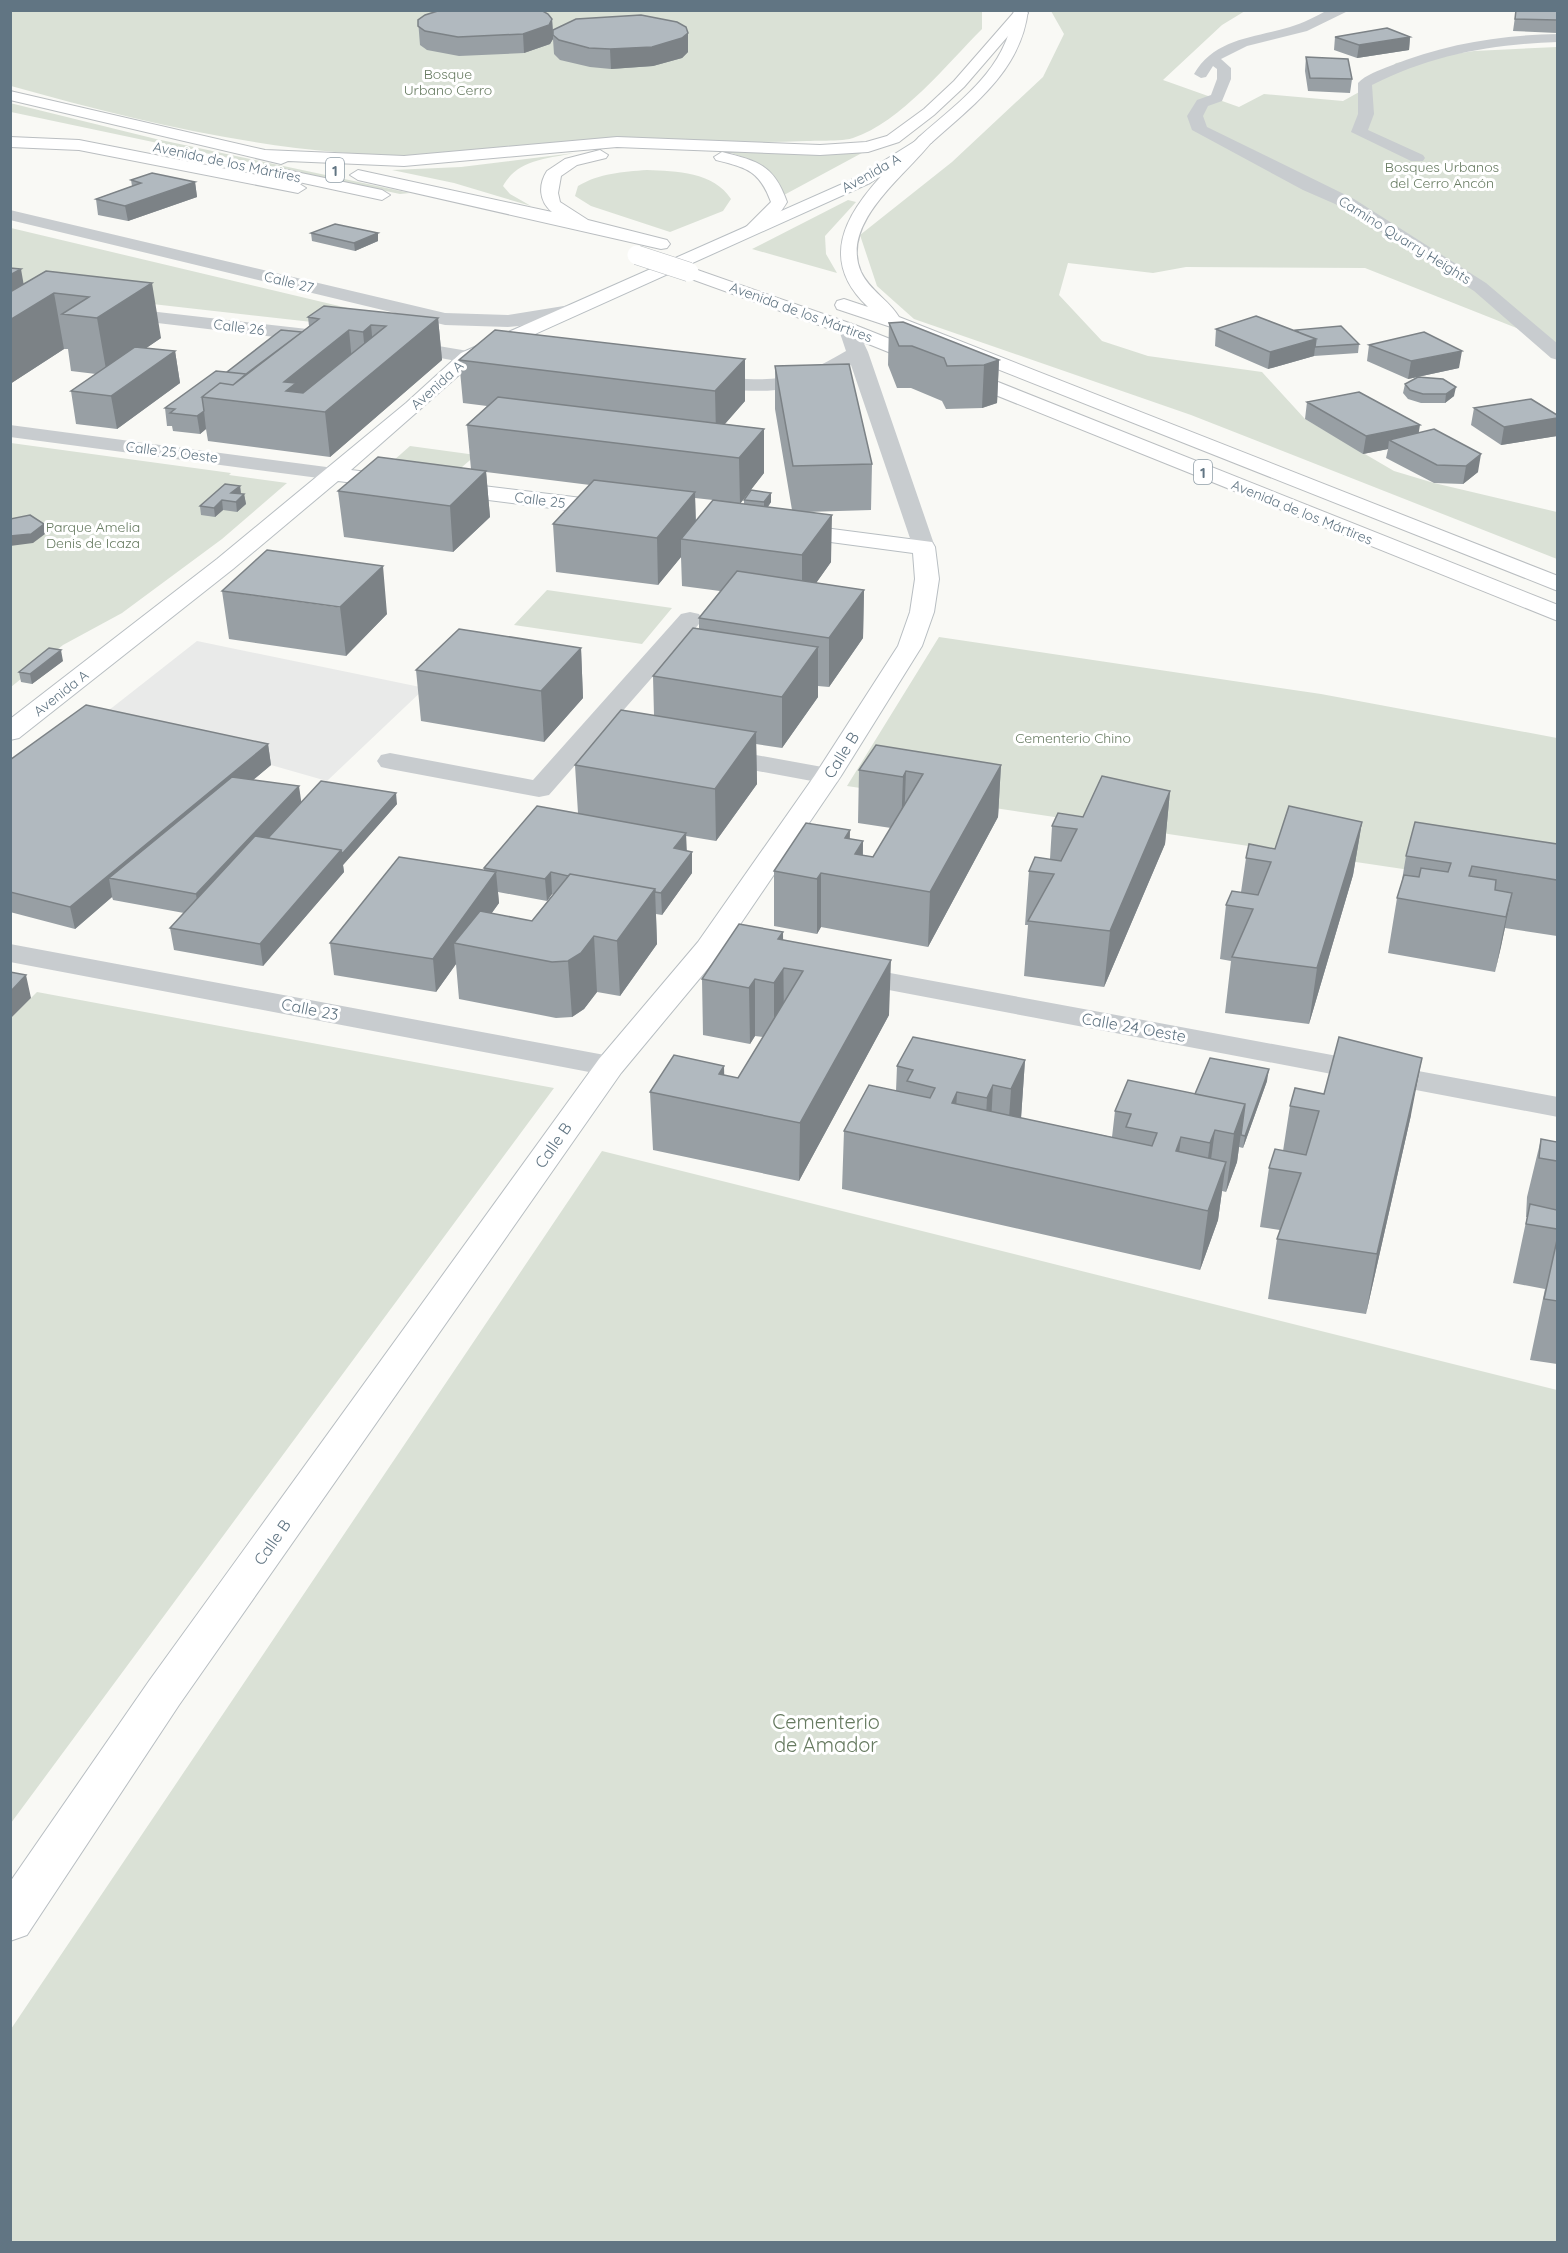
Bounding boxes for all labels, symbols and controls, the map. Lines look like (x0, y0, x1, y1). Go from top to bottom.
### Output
park label: Bosque Urbano Cerro (404, 65, 492, 99)
street label: Avenida de los Mártires (151, 138, 303, 186)
street label: Avenida A (838, 149, 904, 197)
road number: 1 (326, 158, 344, 182)
park label: Bosques Urbanos del Cerro Ancón (1385, 158, 1499, 192)
street label: Camino Quarry Heights (1335, 192, 1475, 288)
street label: Calle 27 (262, 267, 316, 297)
street label: Avenida de los Mártires (727, 278, 875, 346)
street label: Calle 26 (213, 315, 266, 339)
street label: Avenida A (407, 357, 467, 413)
street label: Calle 25 Oeste (125, 437, 219, 467)
road number: 1 (1194, 460, 1212, 484)
street label: Avenida de los Mártires (1229, 475, 1375, 549)
street label: Calle 25 (514, 488, 566, 512)
park label: Parque Amelia Denis de Icaza (46, 518, 140, 552)
street label: Avenida A (30, 666, 92, 720)
street label: Calle B (819, 728, 863, 782)
park label: Cementerio Chino (1015, 729, 1131, 747)
street label: Calle 23 (280, 994, 340, 1024)
street label: Calle 24 Oeste (1080, 1008, 1188, 1046)
street label: Calle B (530, 1118, 576, 1172)
street label: Calle B (249, 1515, 295, 1569)
park label: Cementerio de Amador (772, 1709, 880, 1757)

